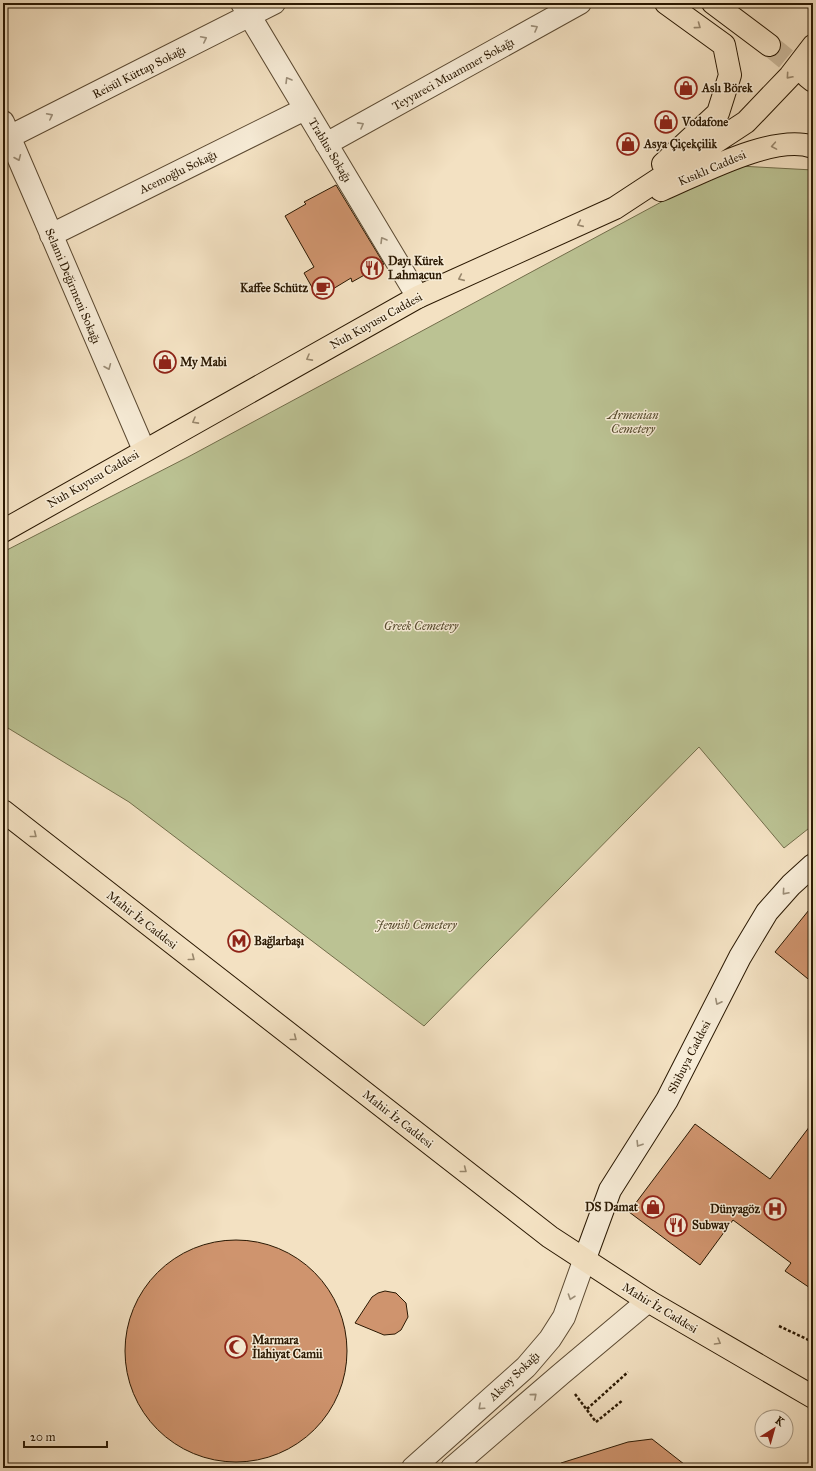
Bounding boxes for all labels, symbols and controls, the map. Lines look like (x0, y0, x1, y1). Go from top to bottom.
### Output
one-way arrow (693, 21, 700, 28)
one-way arrow (531, 25, 538, 33)
street label: Teyyareci Muammer Sokağı (390, 34, 518, 114)
one-way arrow (200, 36, 207, 44)
street label: Reisül Küttap Sokağı (90, 42, 189, 102)
one-way arrow (787, 72, 794, 79)
shop icon: Aslı Börek (673, 75, 699, 101)
one-way arrow (285, 77, 293, 84)
place label: Aslı Börek (701, 81, 753, 95)
shop icon: Vodafone (653, 109, 679, 135)
one-way arrow (46, 113, 54, 121)
street label: Trablus Sokağı (305, 115, 355, 186)
place label: Vodafone (681, 115, 728, 129)
one-way arrow (356, 123, 364, 130)
shop icon: Asya Çiçekçilik (615, 131, 641, 157)
place label: Asya Çiçekçilik (643, 137, 718, 152)
one-way arrow (771, 141, 778, 150)
street label: Acemoğlu Sokağı (136, 147, 220, 198)
street label: Kısıklı Caddesi (676, 147, 749, 189)
one-way arrow (14, 154, 22, 161)
one-way arrow (576, 220, 583, 228)
street label: Selami Değirmeni Sokağı (41, 226, 104, 347)
one-way arrow (381, 237, 388, 244)
place label: Dayı Kürek Lahmacun (388, 254, 444, 282)
restaurant icon: Dayı Kürek Lahmacun (359, 255, 385, 281)
one-way arrow (458, 273, 465, 281)
cafe icon: Kaffee Schütz (310, 275, 336, 301)
place label: Kaffee Schütz (240, 281, 308, 295)
street label: Nuh Kuyusu Caddesi (327, 289, 425, 352)
shop icon: My Mabi (152, 349, 178, 375)
one-way arrow (306, 353, 313, 360)
place label: My Mabi (180, 355, 228, 370)
one-way arrow (103, 363, 111, 371)
park label: Armenian Cemetery (605, 408, 659, 436)
one-way arrow (192, 416, 200, 424)
street label: Nuh Kuyusu Caddesi (45, 447, 142, 511)
park label: Greek Cemetery (384, 619, 459, 633)
one-way arrow (29, 830, 36, 837)
street label: Mahir İz Caddesi (104, 887, 181, 952)
one-way arrow (782, 887, 789, 894)
park label: Jewish Cemetery (374, 918, 457, 932)
metro station icon: Bağlarbaşı (226, 928, 252, 954)
place label: Bağlarbaşı (254, 934, 305, 949)
one-way arrow (187, 953, 194, 960)
one-way arrow (715, 998, 722, 1005)
street label: Shibuya Caddesi (665, 1018, 714, 1096)
one-way arrow (290, 1033, 297, 1040)
street label: Mahir İz Caddesi (360, 1086, 437, 1151)
one-way arrow (636, 1140, 644, 1147)
one-way arrow (460, 1166, 467, 1173)
shop icon: DS Damat (640, 1194, 666, 1220)
hospital icon: Dünyagöz (762, 1196, 788, 1222)
place label: DS Damat (585, 1200, 639, 1214)
place label: Dünyagöz (710, 1202, 760, 1217)
restaurant icon: Subway (663, 1212, 689, 1238)
place label: Subway (692, 1218, 731, 1233)
street label: Mahir İz Caddesi (620, 1279, 701, 1336)
one-way arrow (567, 1294, 575, 1301)
place label: Marmara İlahiyat Camii (252, 1333, 323, 1362)
mosque icon: Marmara İlahiyat Camii (223, 1334, 249, 1360)
one-way arrow (714, 1337, 721, 1344)
street label: Aksoy Sokağı (485, 1348, 543, 1405)
one-way arrow (530, 1394, 537, 1401)
one-way arrow (478, 1403, 486, 1410)
north arrow (754, 1409, 794, 1449)
text: K (773, 1414, 788, 1430)
scale bar (24, 1423, 107, 1449)
text: 20 m (30, 1430, 56, 1444)

